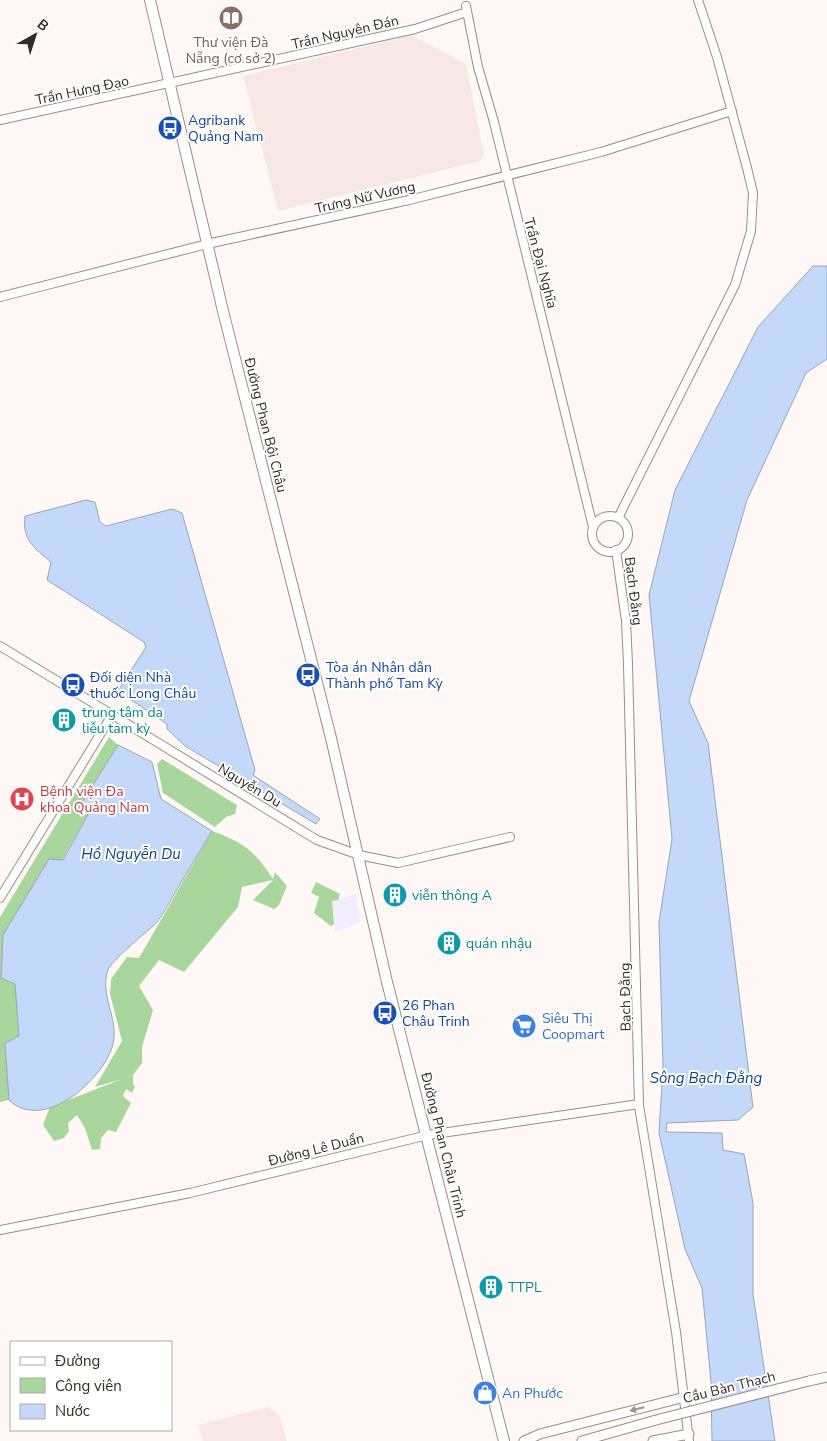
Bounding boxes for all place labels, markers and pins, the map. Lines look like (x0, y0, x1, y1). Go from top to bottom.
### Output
library icon: Thư viện Đà Nẵng (cơ sở 2) (218, 5, 244, 31)
place label: Thư viện Đà Nẵng (cơ sở 2) (186, 33, 276, 68)
place label: Agribank Quảng Nam (188, 111, 264, 146)
bus stop icon: Agribank Quảng Nam (157, 115, 183, 141)
place label: Tòa án Nhân dân Thành phố Tam Kỳ (326, 658, 444, 693)
bus stop icon: Tòa án Nhân dân Thành phố Tam Kỳ (295, 662, 321, 688)
place label: Đối diện Nhà thuốc Long Châu (89, 668, 196, 703)
bus stop icon: Đối diện Nhà thuốc Long Châu (60, 672, 86, 698)
place label: trung tâm da liễu tam kỳ (82, 703, 163, 738)
building icon: trung tâm da liễu tam kỳ (51, 707, 77, 733)
place label: Bệnh viện Đa khoa Quảng Nam (40, 782, 149, 817)
hospital icon: Bệnh viện Đa khoa Quảng Nam (9, 786, 35, 812)
building icon: viễn thông A (382, 882, 408, 908)
place label: viễn thông A (412, 886, 492, 905)
building icon: quán nhậu (436, 930, 462, 956)
place label: quán nhậu (466, 934, 532, 953)
place label: 26 Phan Châu Trinh (402, 996, 470, 1031)
bus stop icon: 26 Phan Châu Trinh (372, 1000, 398, 1026)
place label: Siêu Thị Coopmart (542, 1009, 604, 1044)
supermarket icon: Siêu Thị Coopmart (511, 1013, 537, 1039)
building icon: TTPL (478, 1274, 504, 1300)
place label: TTPL (508, 1278, 542, 1297)
shop icon: An Phước (472, 1380, 498, 1406)
place label: An Phước (502, 1384, 563, 1403)

